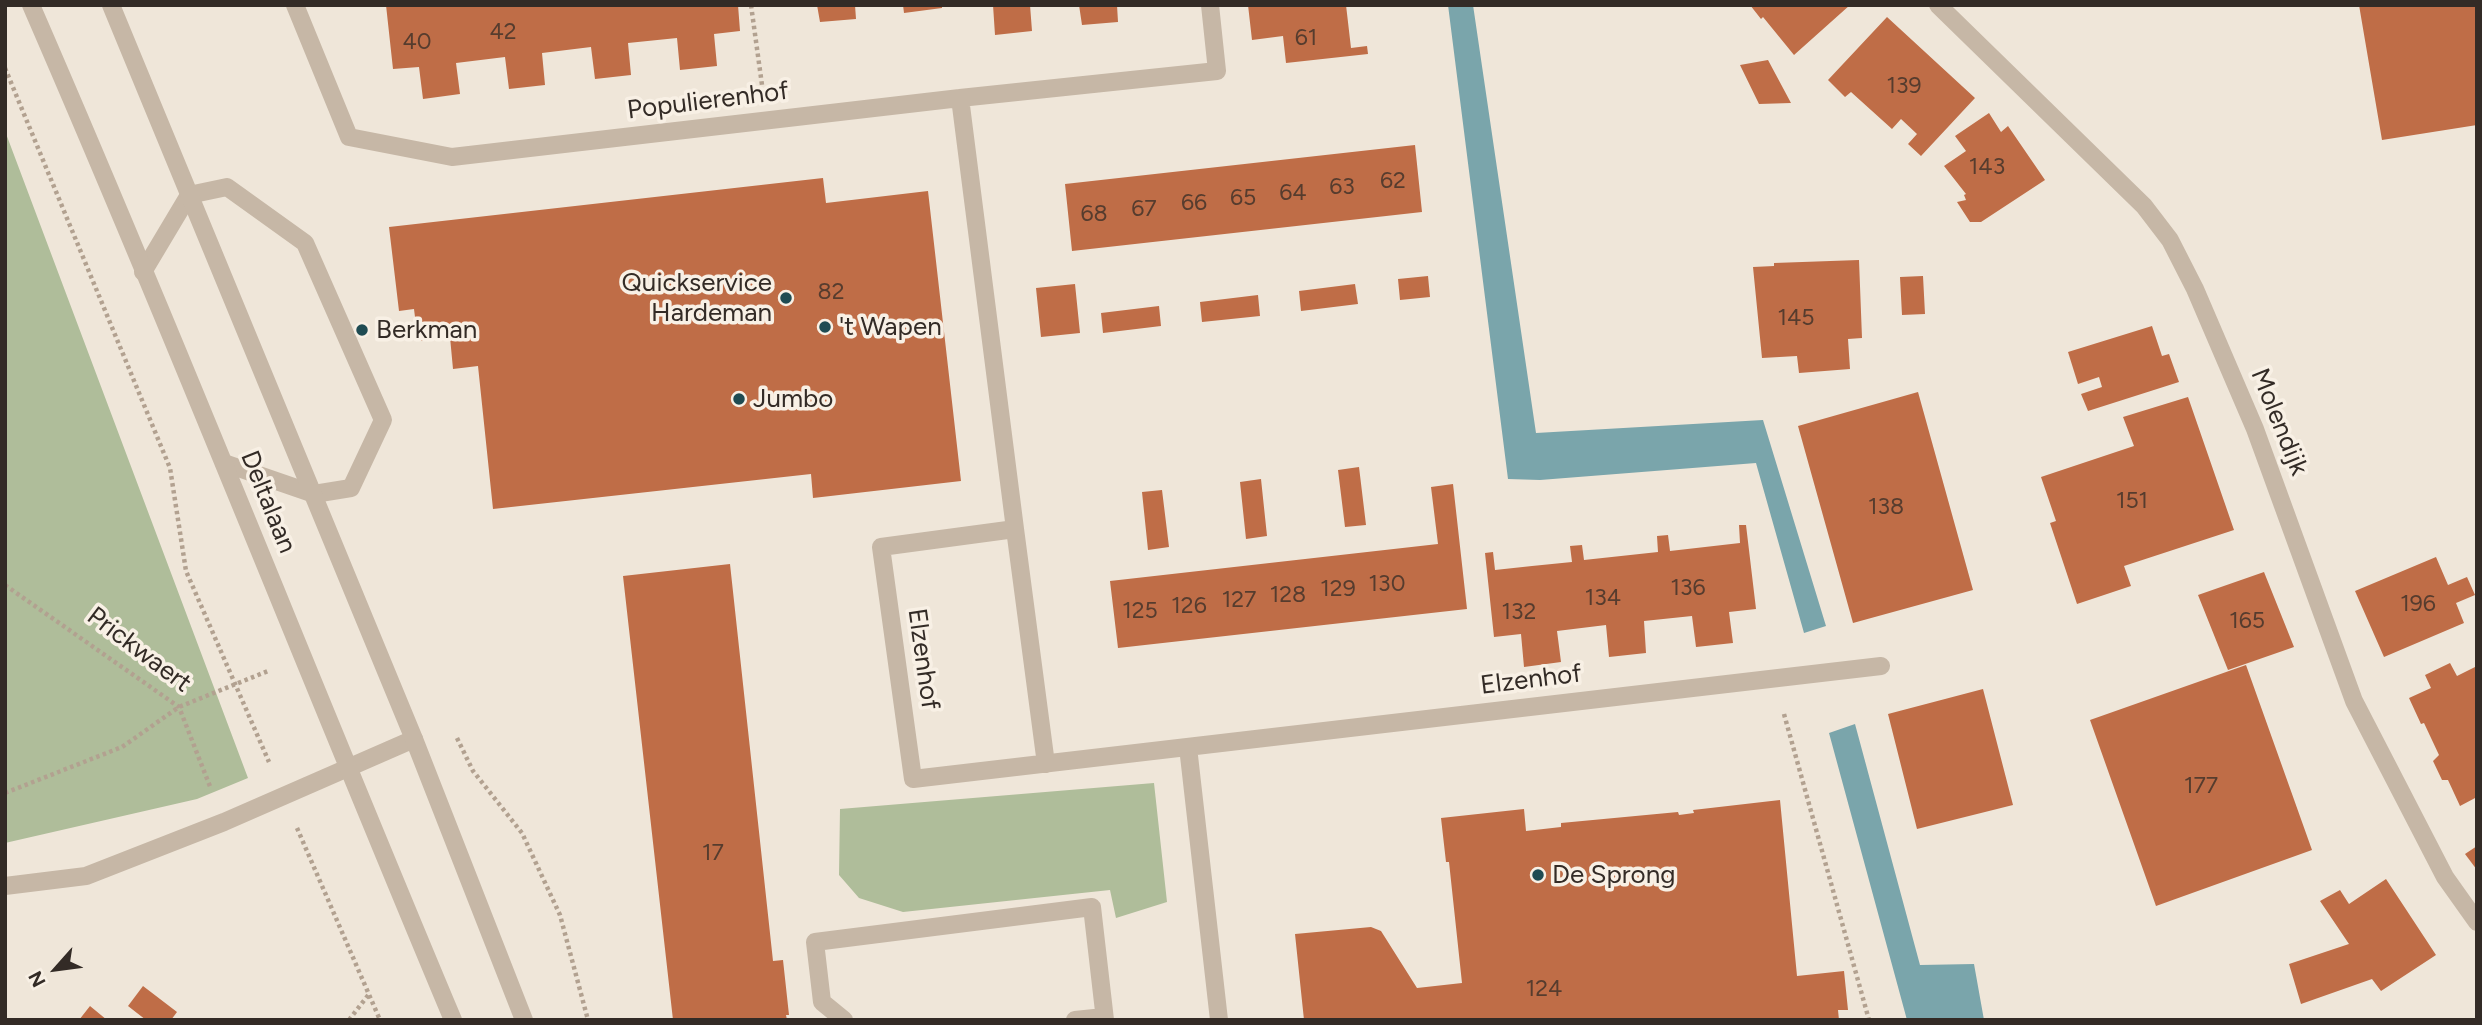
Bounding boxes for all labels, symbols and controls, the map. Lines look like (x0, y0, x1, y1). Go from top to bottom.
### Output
house number: 42 (489, 18, 517, 46)
house number: 61 (1295, 24, 1317, 52)
house number: 40 (402, 28, 432, 56)
house number: 139 (1886, 72, 1922, 100)
street label: Populierenhof (626, 76, 790, 126)
house number: 143 (1969, 153, 2005, 181)
house number: 62 (1380, 167, 1406, 195)
house number: 63 (1329, 173, 1355, 201)
house number: 64 (1279, 179, 1307, 207)
house number: 65 (1230, 184, 1256, 212)
house number: 66 (1181, 189, 1207, 217)
house number: 67 (1131, 195, 1157, 223)
house number: 68 (1080, 200, 1108, 228)
place label: Quickservice Hardeman (622, 267, 772, 328)
house number: 82 (818, 278, 844, 306)
marker: Quickservice Hardeman (778, 290, 794, 306)
house number: 145 (1777, 304, 1815, 332)
place label: 't Wapen (839, 311, 942, 343)
place label: Berkman (376, 314, 477, 346)
marker: 't Wapen (817, 319, 833, 335)
marker: Berkman (354, 322, 370, 338)
street label: Molendijk (2243, 364, 2315, 480)
place label: Jumbo (753, 383, 833, 415)
marker: Jumbo (731, 391, 747, 407)
street label: Deltalaan (233, 446, 303, 558)
house number: 151 (2116, 487, 2148, 515)
house number: 138 (1868, 493, 1904, 521)
house number: 130 (1369, 570, 1405, 598)
house number: 136 (1670, 574, 1706, 602)
house number: 129 (1320, 575, 1356, 603)
house number: 128 (1270, 581, 1306, 609)
house number: 134 (1585, 584, 1621, 612)
house number: 127 (1222, 586, 1256, 614)
house number: 196 (2400, 590, 2436, 618)
house number: 126 (1171, 592, 1207, 620)
house number: 125 (1122, 597, 1158, 625)
house number: 132 (1502, 598, 1536, 626)
street label: Prickwaert (81, 601, 197, 699)
street label: Elzenhof (900, 606, 946, 712)
house number: 165 (2229, 607, 2265, 635)
street label: Elzenhof (1479, 658, 1583, 702)
house number: 177 (2184, 772, 2218, 800)
house number: 17 (702, 839, 724, 867)
place label: De Sprong (1552, 859, 1675, 891)
marker: De Sprong (1530, 867, 1546, 883)
north arrow (21, 934, 91, 1004)
text: N (23, 967, 51, 991)
house number: 124 (1526, 975, 1562, 1003)

